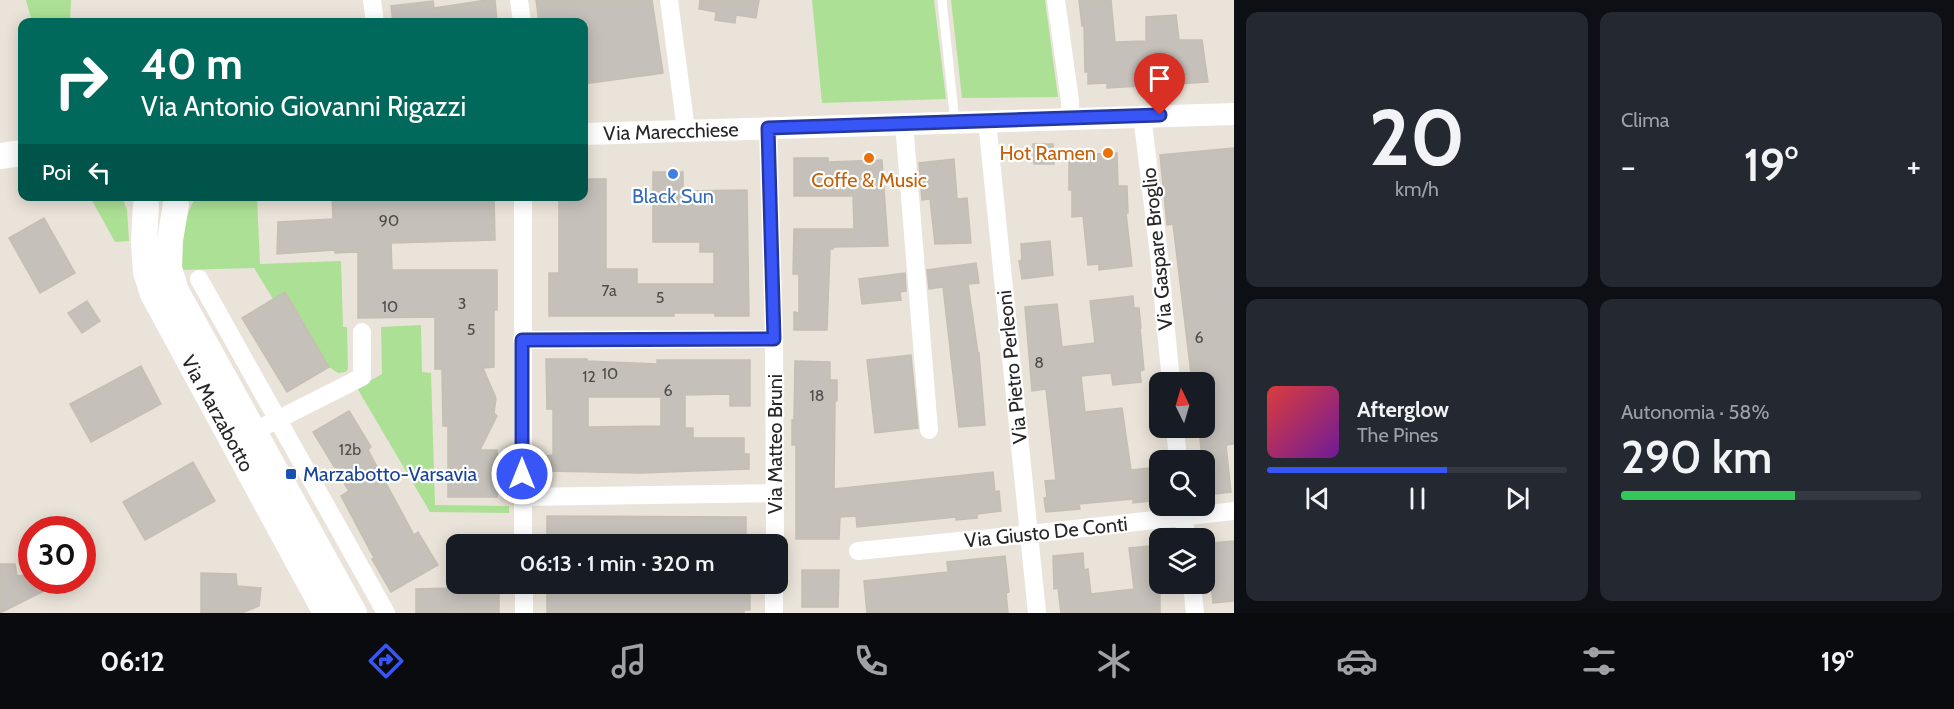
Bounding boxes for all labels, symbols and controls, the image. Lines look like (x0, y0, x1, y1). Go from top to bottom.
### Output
text: 40 m (141, 38, 243, 90)
icon: right (42, 42, 120, 120)
pin (1134, 53, 1185, 115)
icon: arrive (1143, 62, 1176, 95)
text: Via Antonio Giovanni Rigazzi (141, 90, 466, 123)
text: 20 (1369, 90, 1465, 185)
text: Clima (1621, 108, 1669, 132)
street label: Via Marecchiese (603, 117, 739, 145)
text: 19° (1744, 138, 1798, 192)
place label: Hot Ramen (1000, 141, 1096, 165)
marker: Hot Ramen (1101, 146, 1115, 160)
text: − (1621, 146, 1636, 186)
text: + (1906, 146, 1921, 186)
marker: Coffe & Music (862, 151, 876, 165)
icon: left (83, 156, 116, 189)
text: Poi (42, 159, 71, 186)
marker: Black Sun (666, 167, 680, 181)
street label: Via Gaspare Broglio (1137, 167, 1177, 331)
place label: Coffe & Music (811, 168, 927, 192)
text: km/h (1395, 177, 1439, 201)
place label: Black Sun (632, 184, 714, 208)
house number: 90 (379, 211, 399, 230)
house number: 7a (601, 281, 617, 300)
house number: 5 (656, 288, 664, 307)
street label: Via Pietro Perleoni (992, 289, 1032, 445)
house number: 3 (458, 294, 466, 313)
house number: 10 (382, 297, 398, 316)
house number: 5 (467, 320, 475, 339)
house number: 6 (1194, 328, 1204, 347)
street label: Via Marzabotto (176, 351, 259, 476)
house number: 8 (1034, 353, 1044, 372)
house number: 10 (602, 364, 618, 383)
house number: 12 (582, 367, 596, 386)
north arrow (1149, 372, 1215, 438)
map controls (1149, 372, 1215, 594)
street label: Via Matteo Bruni (763, 374, 787, 514)
house number: 6 (663, 381, 673, 400)
house number: 18 (810, 386, 824, 405)
text: Afterglow (1357, 396, 1449, 423)
text: Autonomia · 58% (1621, 400, 1769, 424)
text: The Pines (1357, 423, 1438, 447)
text: 290 km (1621, 430, 1772, 484)
house number: 12b (339, 440, 361, 459)
position arrow (490, 442, 554, 506)
button: search (1149, 450, 1215, 516)
place label: Marzabotto-Varsavia (303, 462, 477, 486)
marker: Marzabotto-Varsavia (284, 467, 298, 481)
icon: previous (1301, 482, 1334, 515)
icon: pause (1401, 482, 1434, 515)
icon: next (1501, 482, 1534, 515)
street label: Via Giusto De Conti (963, 511, 1129, 553)
speed limit sign: 30 (18, 516, 96, 594)
button: layers (1149, 528, 1215, 594)
text: 06:13 · 1 min · 320 m (520, 550, 714, 577)
icon: directions (365, 640, 407, 682)
icon: music (608, 640, 650, 682)
icon: phone (850, 640, 892, 682)
icon: climate (1093, 640, 1135, 682)
icon: car (1336, 640, 1378, 682)
icon: filters (1578, 640, 1620, 682)
text: 06:12 (100, 645, 165, 678)
text: 19° (1821, 645, 1854, 678)

